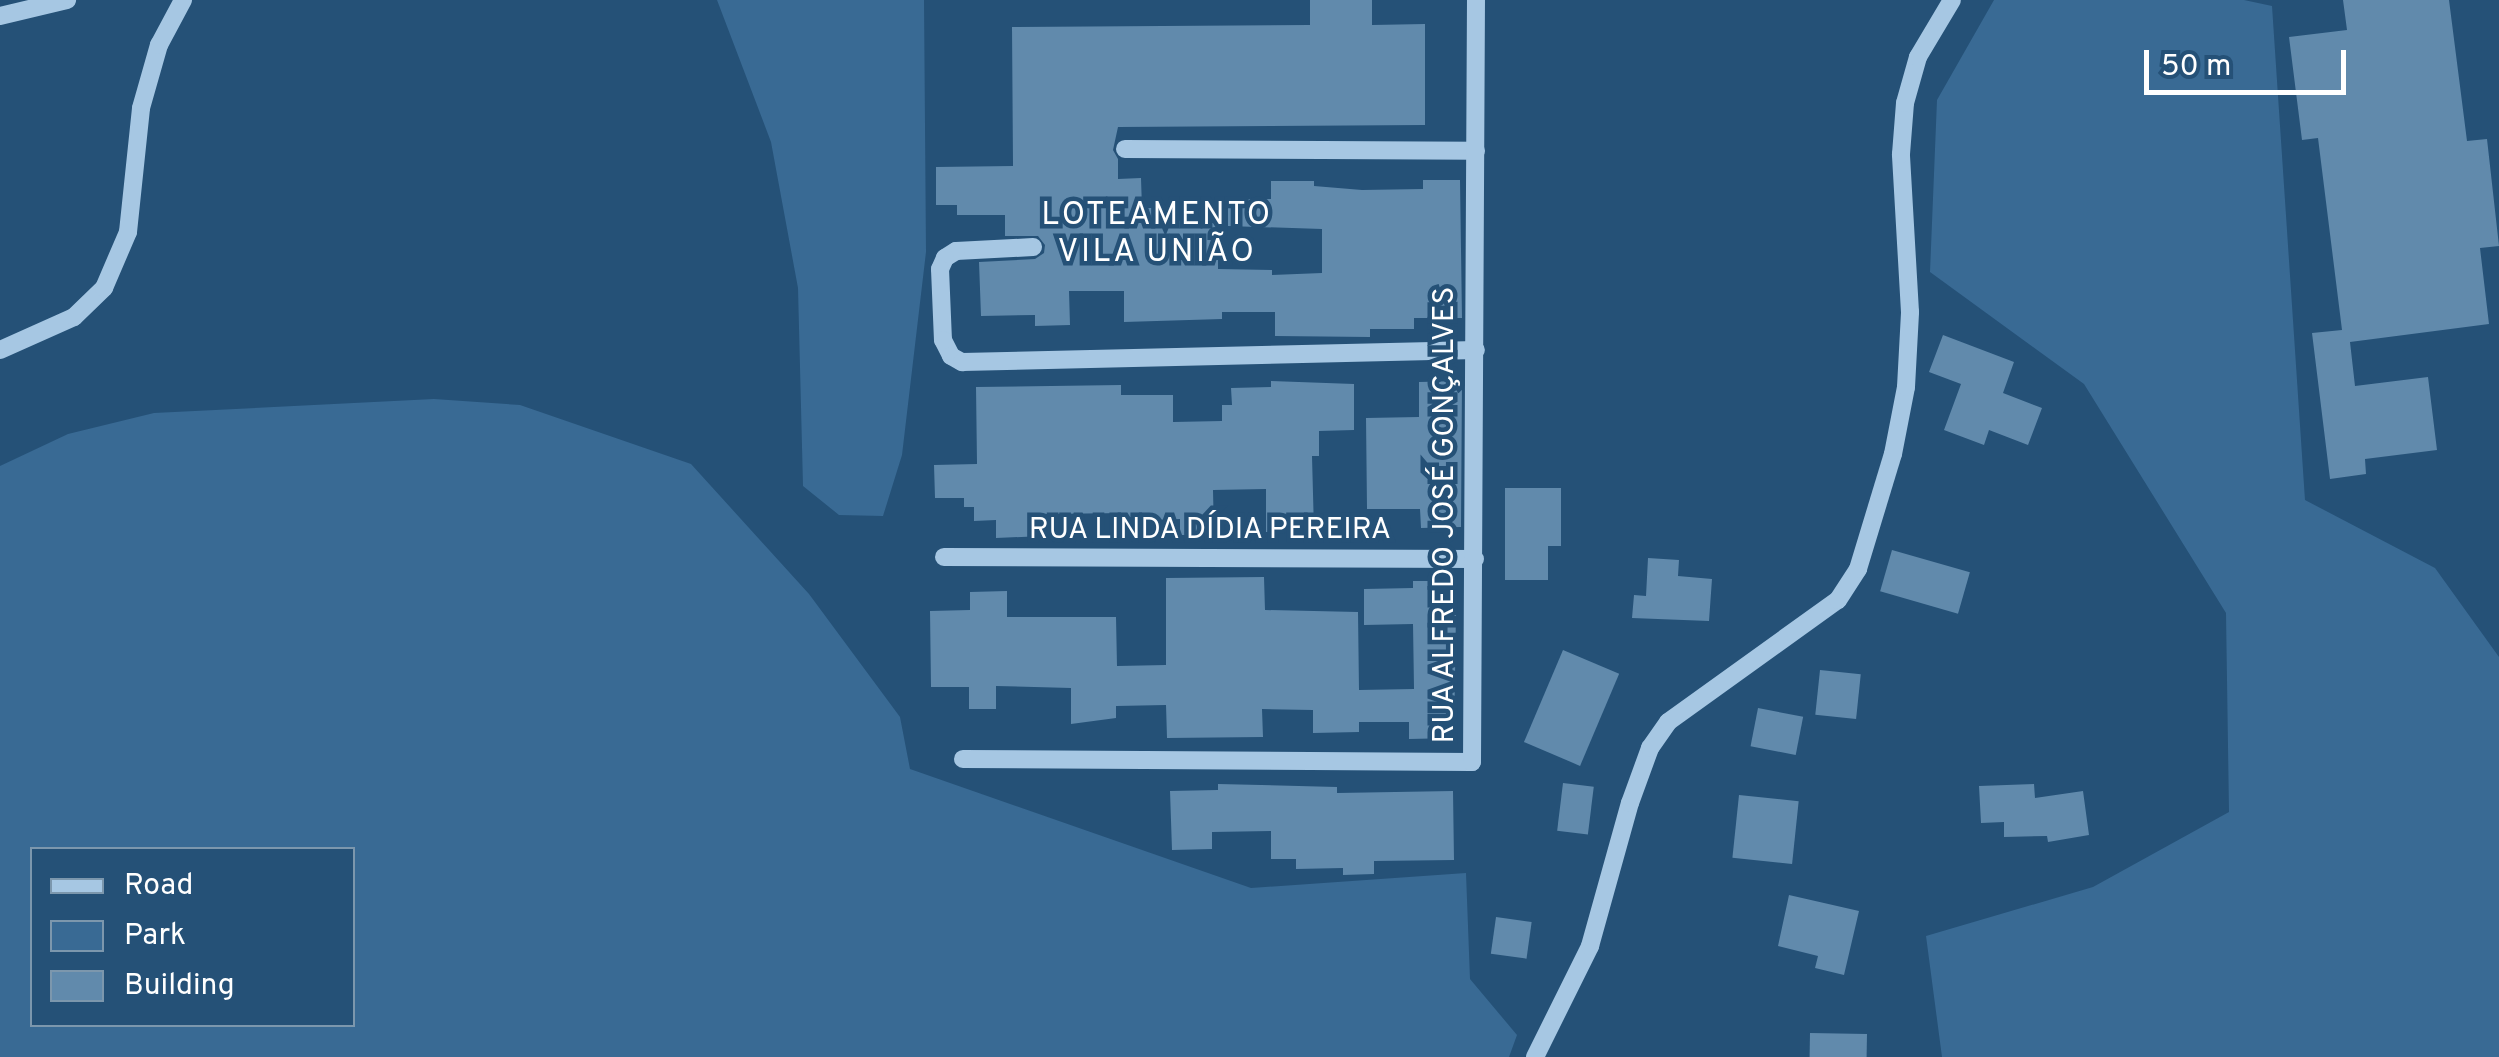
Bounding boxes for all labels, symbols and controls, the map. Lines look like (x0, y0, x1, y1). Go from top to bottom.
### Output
scale bar (2149, 30, 2352, 92)
text: 50 m (2161, 49, 2231, 86)
district label: LOTEAMENTO VILA UNIÃO (1041, 198, 1273, 273)
street label: RUA ALFREDO JOSÉ GONÇALVES (1428, 285, 1464, 745)
street label: RUA LINDA DÍDIA PEREIRA (1027, 513, 1393, 549)
legend (30, 847, 355, 1027)
text: Road (124, 868, 193, 905)
text: Park (124, 918, 186, 955)
text: Building (124, 968, 235, 1005)

